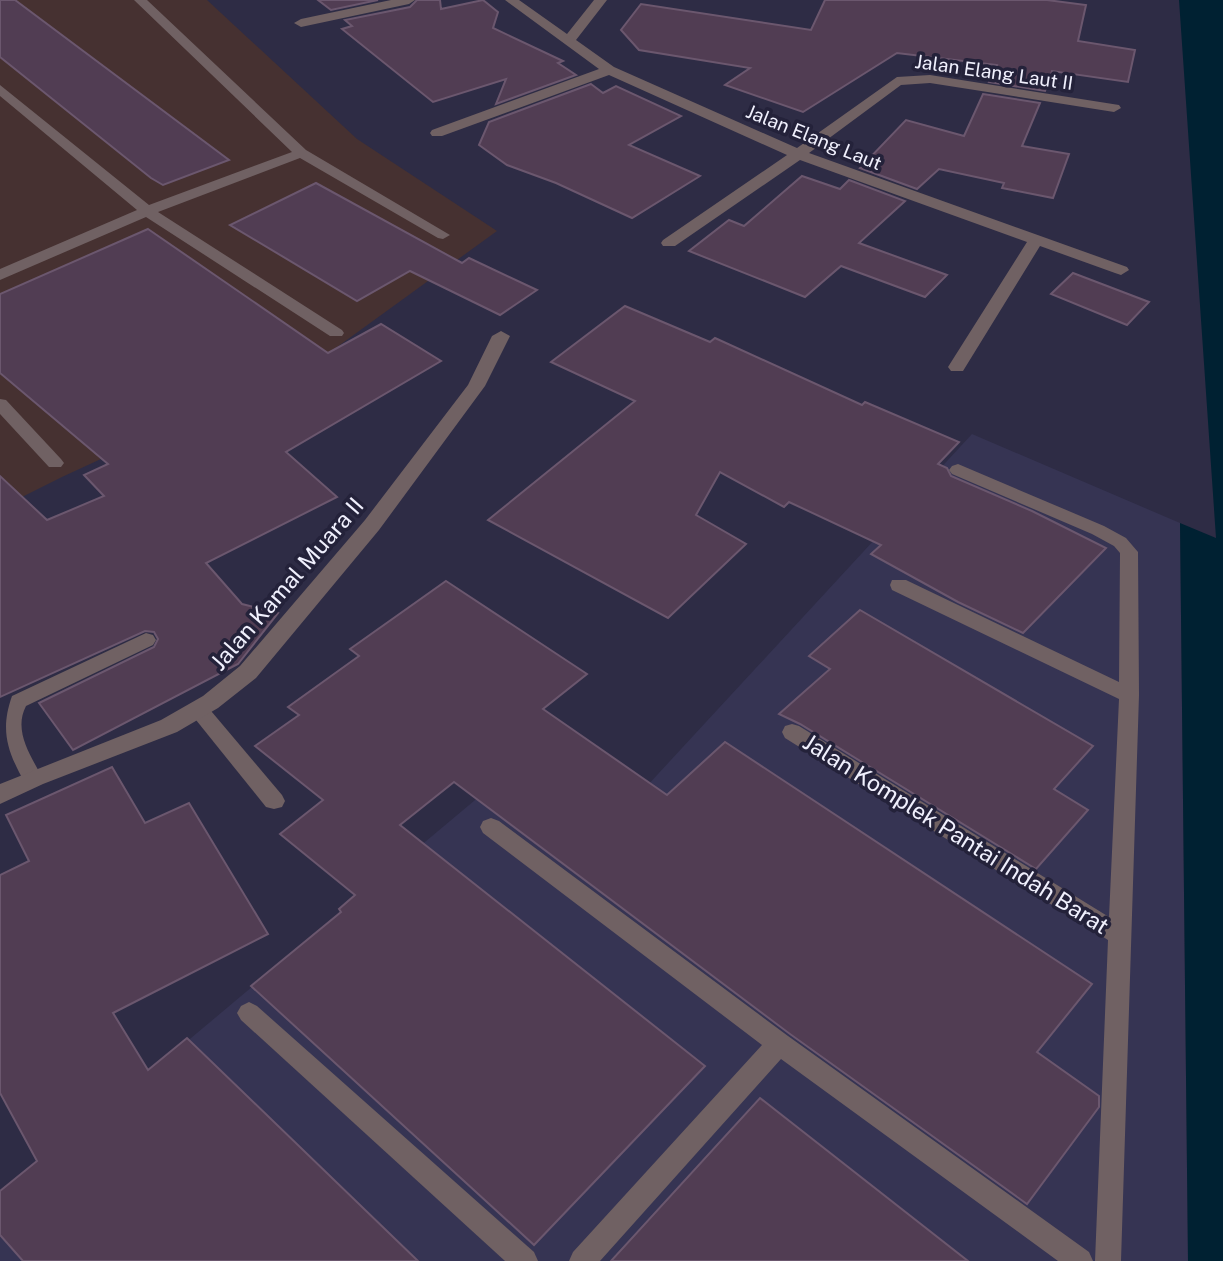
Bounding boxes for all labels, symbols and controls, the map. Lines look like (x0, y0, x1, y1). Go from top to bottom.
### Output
street label: Jalan Elang Laut II (913, 50, 1075, 94)
street label: Jalan Elang Laut (743, 100, 885, 174)
street label: Jalan Kamal Muara II (204, 492, 369, 675)
street label: Jalan Komplek Pantai Indah Barat (798, 728, 1114, 939)

